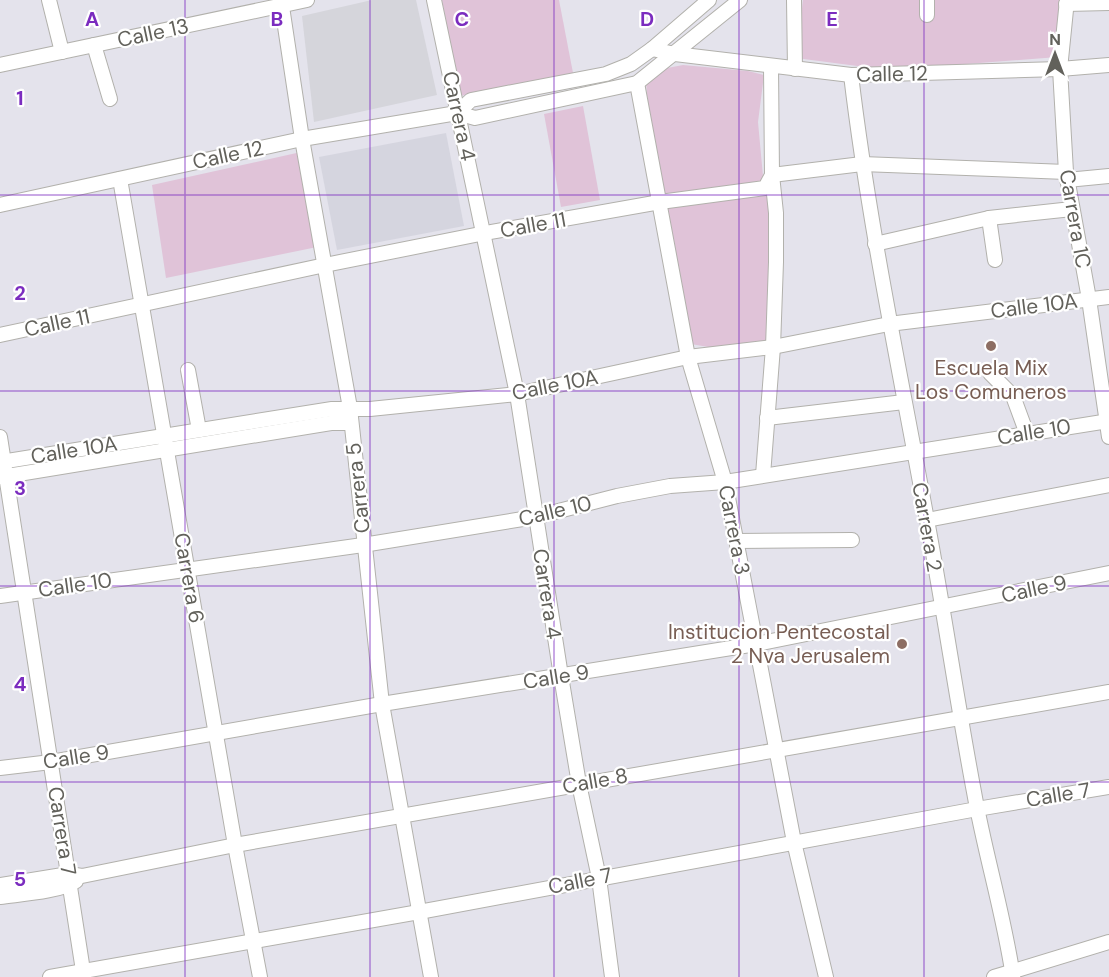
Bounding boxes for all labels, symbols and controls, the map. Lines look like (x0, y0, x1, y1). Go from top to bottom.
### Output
text: A (85, 6, 99, 32)
text: B (271, 6, 283, 32)
text: C (455, 6, 469, 32)
text: D (640, 6, 654, 32)
text: E (826, 6, 838, 32)
street label: Calle 13 (115, 12, 191, 54)
north arrow (1025, 24, 1085, 84)
text: N (1049, 29, 1061, 50)
street label: Calle 12 (856, 59, 928, 89)
street label: Carrera 4 (436, 69, 482, 164)
text: 1 (16, 85, 24, 111)
street label: Calle 12 (190, 134, 266, 176)
street label: Carrera 1C (1053, 167, 1097, 271)
street label: Calle 11 (498, 205, 568, 245)
text: 2 (14, 280, 26, 306)
street label: Calle 10A (989, 287, 1079, 325)
street label: Calle 11 (22, 302, 92, 344)
marker: Escuela Mix Los Comuneros (984, 339, 998, 353)
place label: Escuela Mix Los Comuneros (915, 354, 1067, 406)
street label: Calle 10A (509, 363, 601, 407)
street label: Calle 10 (995, 412, 1073, 452)
street label: Calle 10A (29, 429, 119, 471)
street label: Carrera 5 (339, 441, 377, 535)
text: 3 (14, 475, 26, 501)
street label: Carrera 2 (905, 480, 949, 574)
street label: Carrera 3 (712, 483, 756, 577)
street label: Calle 10 (516, 489, 594, 533)
street label: Carrera 6 (167, 530, 211, 626)
street label: Carrera 4 (526, 547, 568, 641)
street label: Calle 10 (36, 566, 114, 604)
street label: Calle 9 (999, 568, 1069, 610)
place label: Institucion Pentecostal 2 Nva Jerusalem (668, 618, 890, 670)
marker: Institucion Pentecostal 2 Nva Jerusalem (895, 637, 909, 651)
street label: Calle 9 (521, 658, 591, 696)
text: 4 (14, 671, 27, 697)
street label: Calle 9 (41, 738, 111, 776)
street label: Calle 8 (560, 761, 630, 801)
street label: Calle 7 (1024, 776, 1092, 814)
street label: Carrera 7 (41, 785, 83, 877)
street label: Calle 7 (546, 861, 614, 901)
text: 5 (14, 866, 26, 892)

